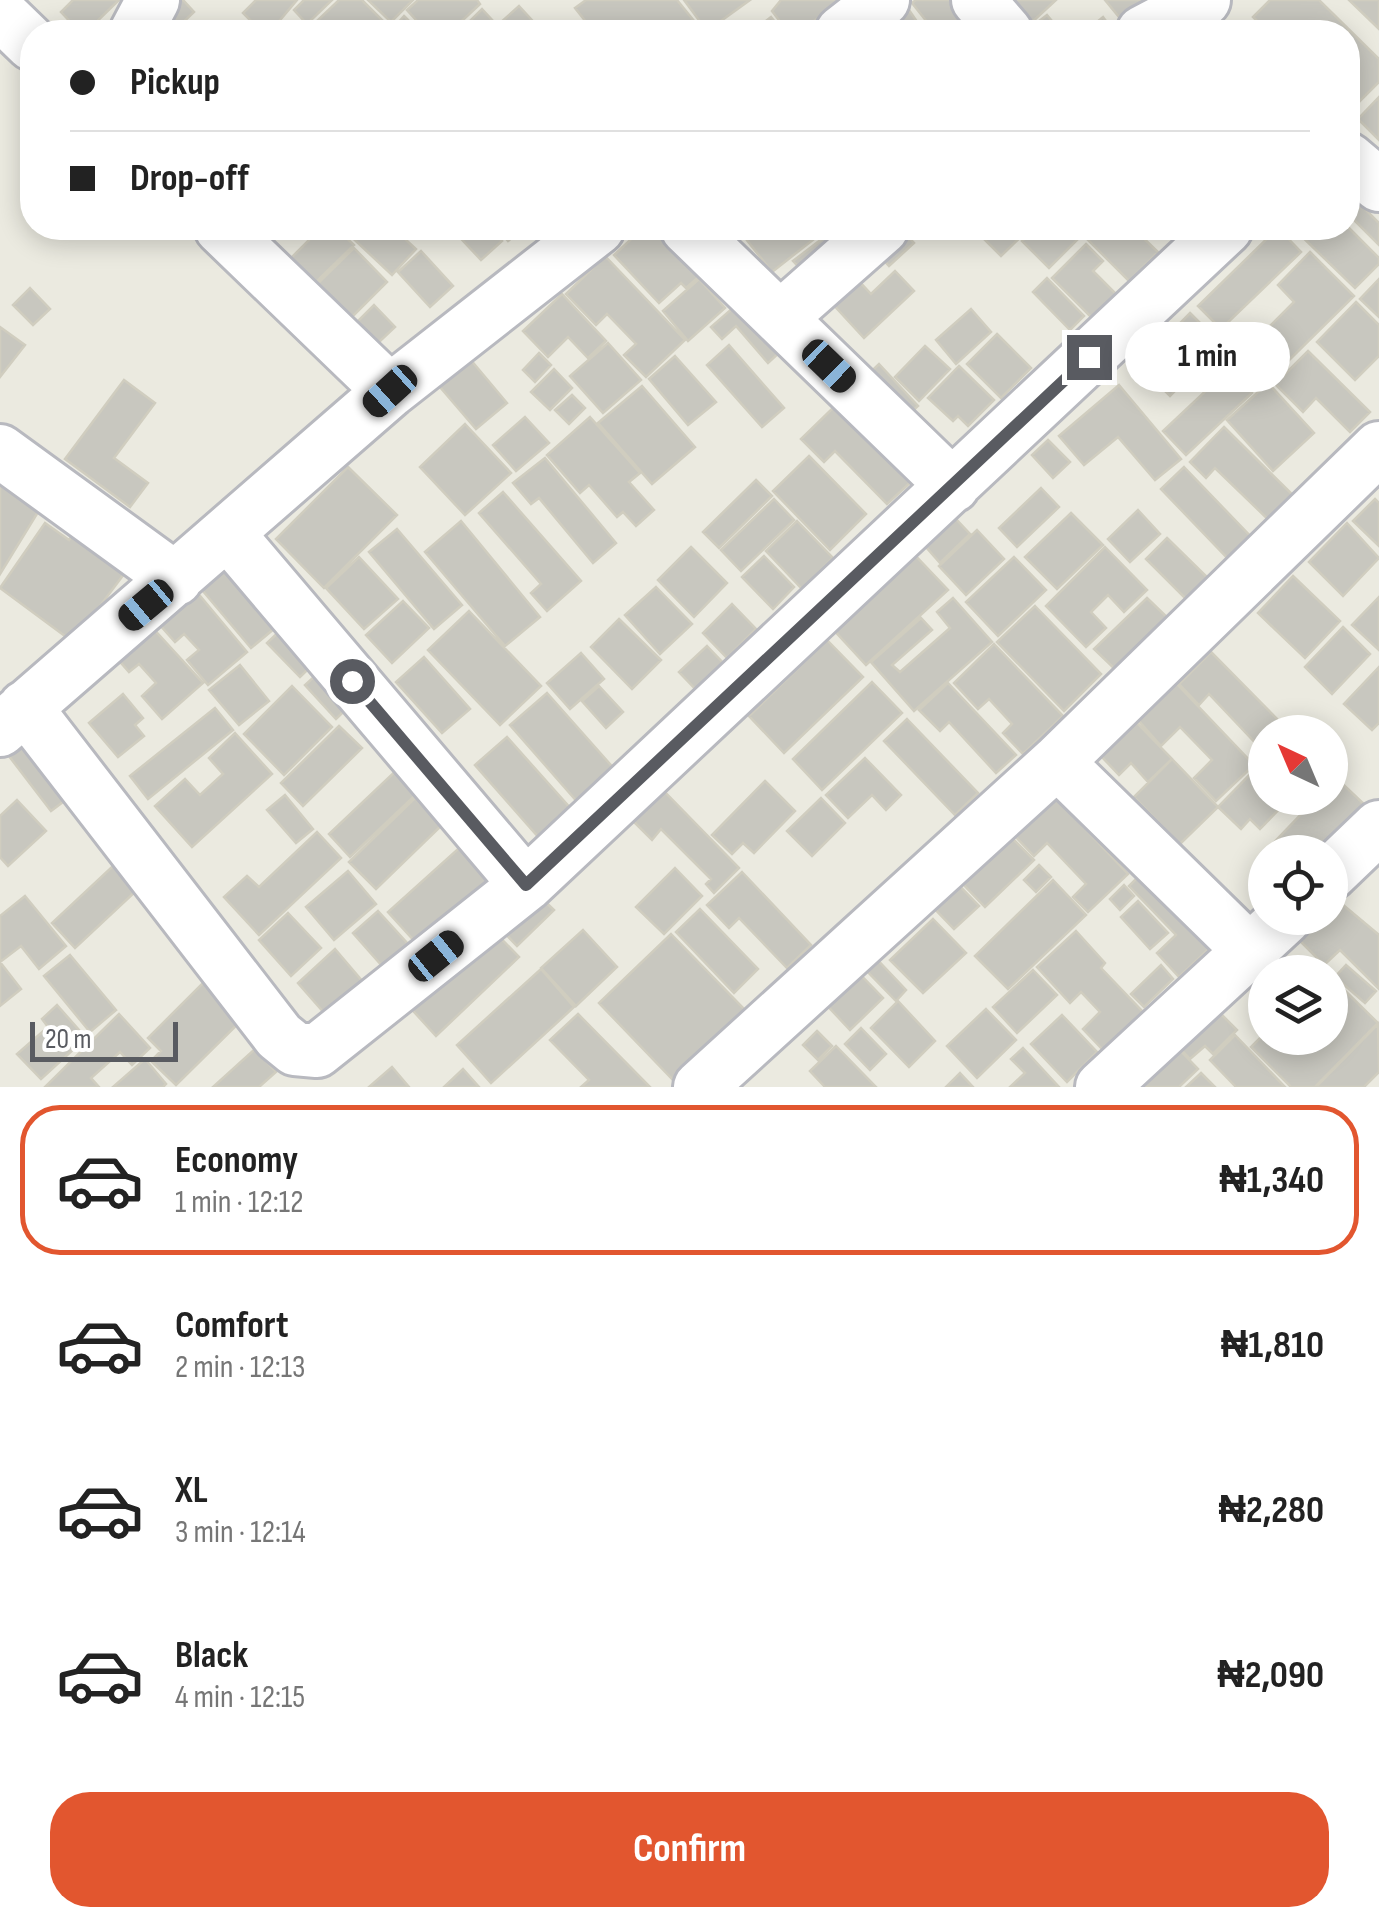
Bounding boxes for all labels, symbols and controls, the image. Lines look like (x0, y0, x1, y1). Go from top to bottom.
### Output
text: Pickup (130, 60, 220, 105)
text: Drop-off (130, 156, 249, 201)
callout: 1 min (1124, 322, 1289, 392)
car (797, 334, 861, 398)
route end (1067, 335, 1112, 380)
text: 1 min (1178, 337, 1237, 376)
car (358, 360, 422, 422)
car (113, 574, 179, 636)
route start (330, 659, 375, 704)
north arrow (1248, 715, 1348, 815)
map controls (1248, 715, 1348, 1055)
button: locate (1248, 835, 1348, 935)
car (403, 925, 469, 987)
button: layers (1248, 955, 1348, 1055)
scale bar (30, 1017, 178, 1062)
text: 20 m (45, 1023, 91, 1056)
icon: car (55, 1135, 145, 1225)
text: Economy (175, 1138, 298, 1183)
text: ₦1,340 (1219, 1158, 1324, 1203)
text: 1 min · 12:12 (175, 1183, 304, 1222)
icon: car (55, 1300, 145, 1390)
text: Comfort (175, 1303, 289, 1348)
text: ₦1,810 (1221, 1323, 1324, 1368)
text: 2 min · 12:13 (175, 1348, 305, 1387)
icon: car (55, 1465, 145, 1555)
text: XL (175, 1468, 208, 1513)
text: ₦2,280 (1218, 1488, 1324, 1533)
text: 3 min · 12:14 (175, 1513, 306, 1552)
icon: car (55, 1630, 145, 1720)
text: Black (175, 1633, 248, 1678)
text: ₦2,090 (1217, 1653, 1324, 1698)
text: 4 min · 12:15 (175, 1678, 305, 1717)
button: Confirm (50, 1792, 1329, 1907)

